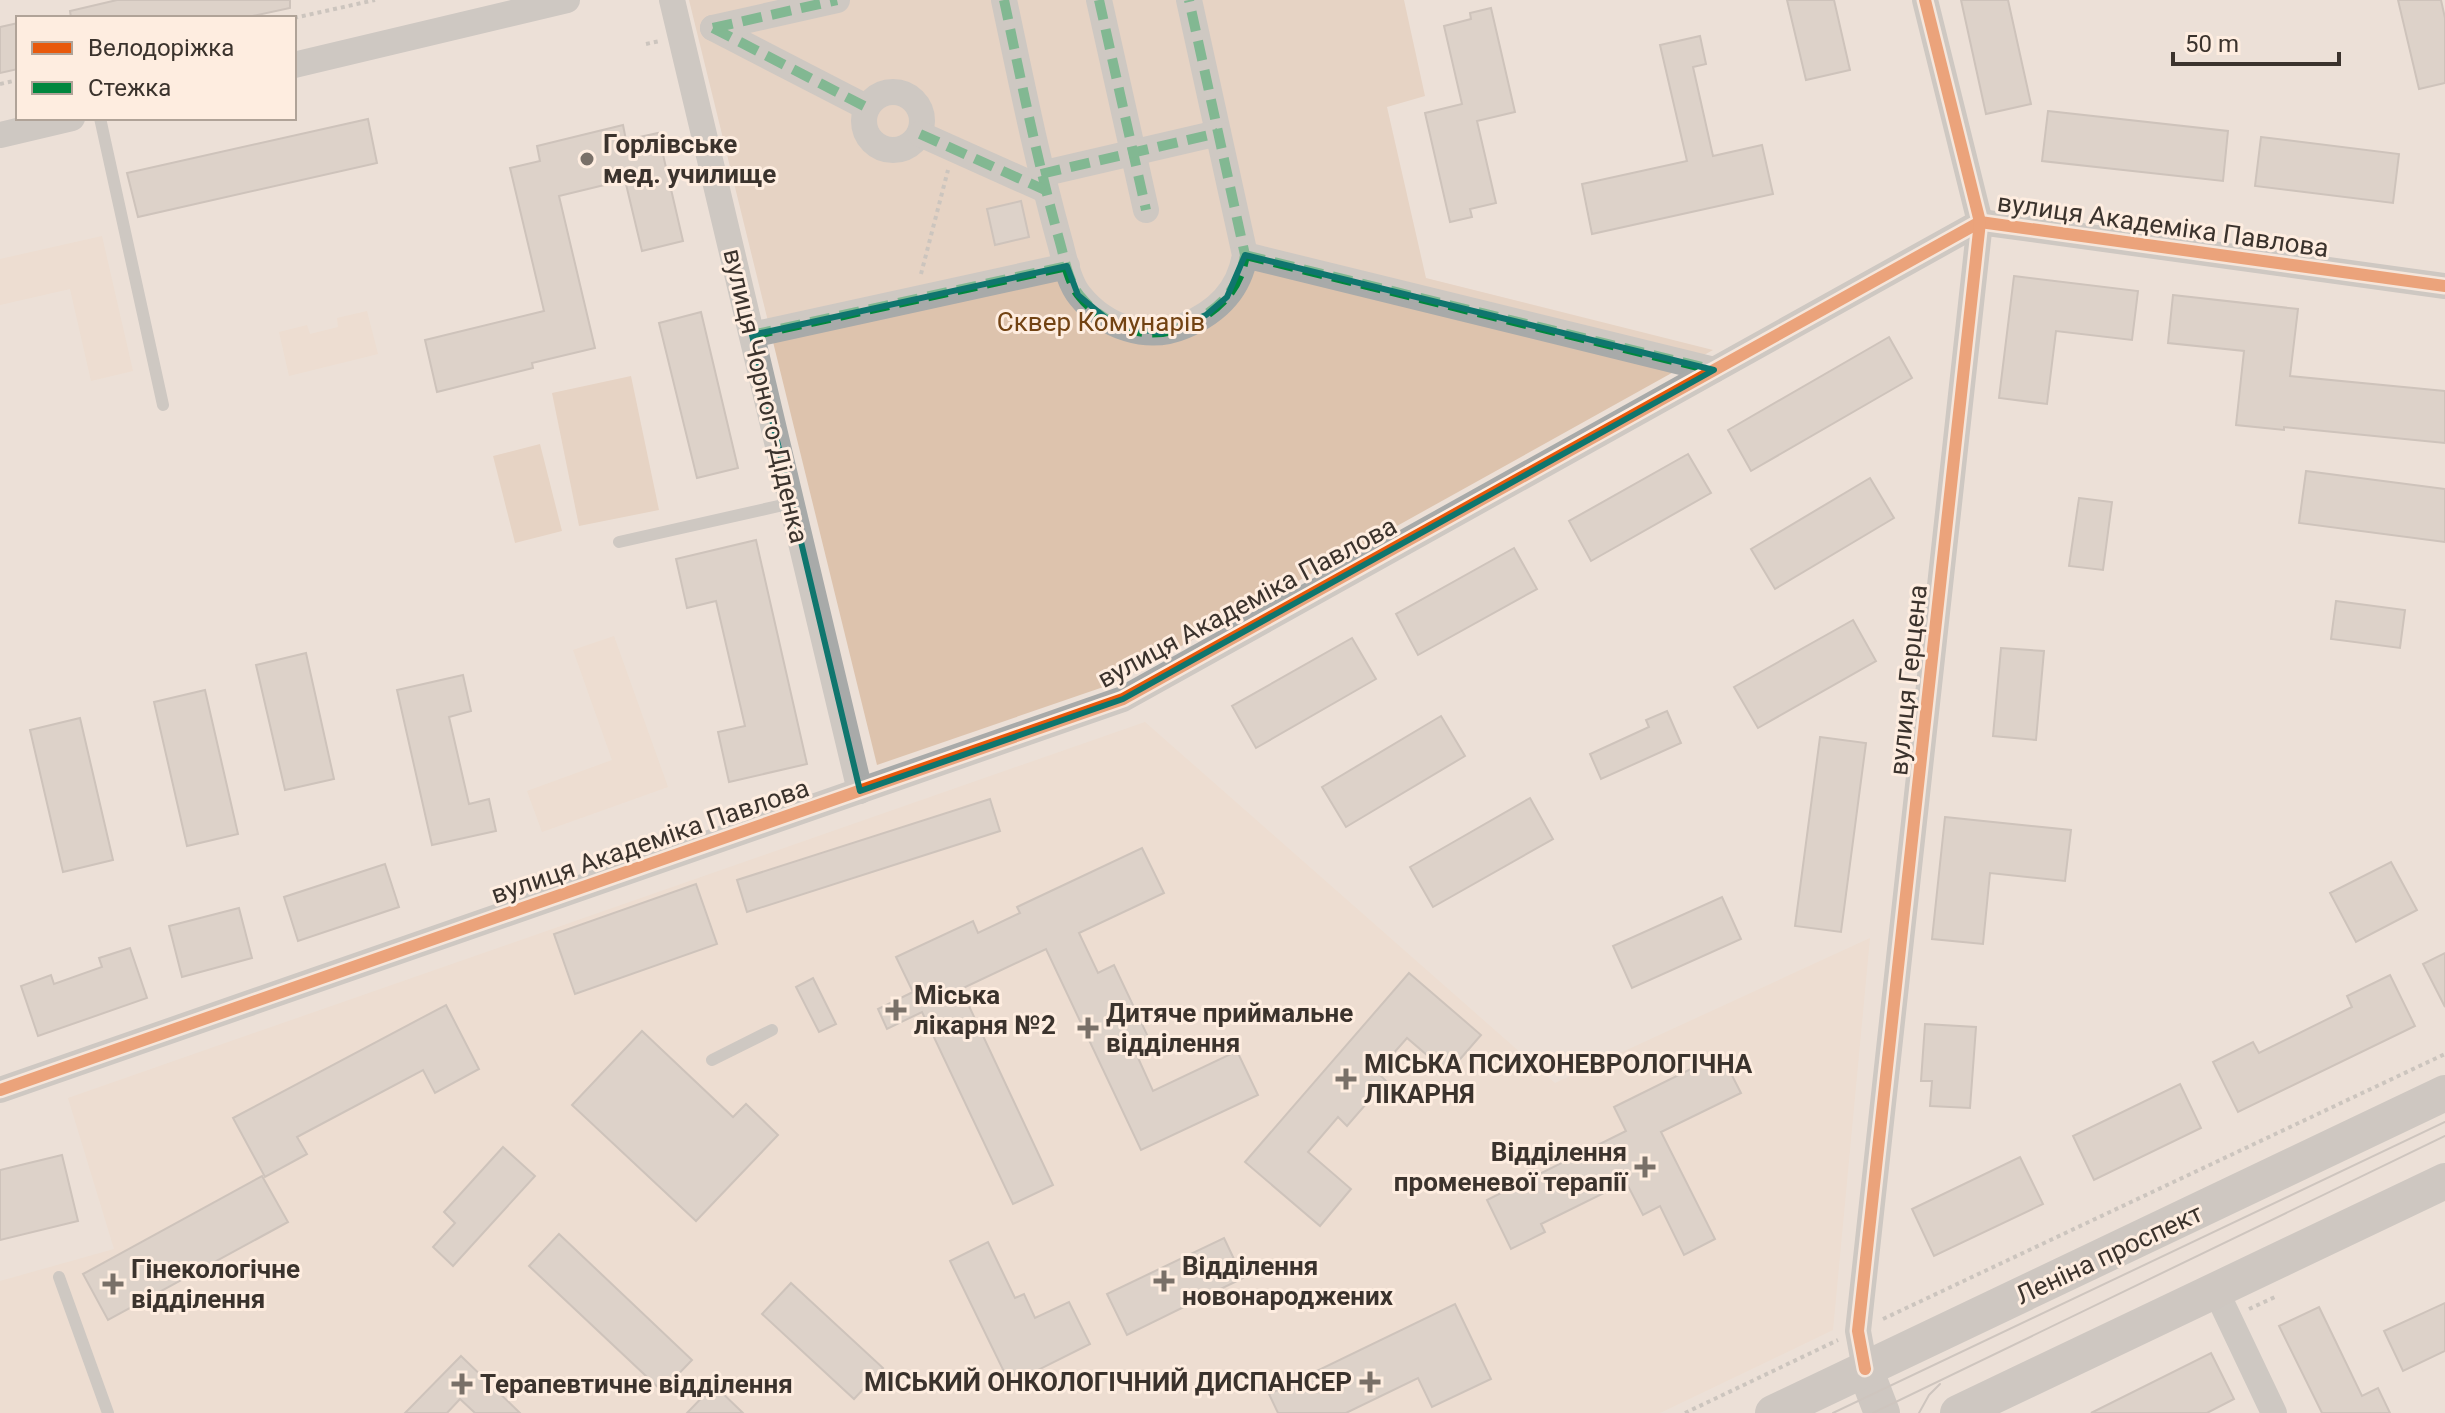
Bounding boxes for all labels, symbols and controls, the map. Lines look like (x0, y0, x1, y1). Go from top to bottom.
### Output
legend (16, 16, 296, 120)
scale bar (2173, 16, 2339, 66)
text: 50 m (2185, 30, 2239, 58)
text: Велодоріжка (88, 34, 234, 62)
text: Стежка (88, 74, 171, 102)
place label: Горлівське мед. училище (603, 129, 776, 189)
marker: Горлівське мед. училище (578, 150, 596, 168)
street label: вулиця Академіка Павлова (1995, 187, 2331, 263)
street label: вулиця Чорного-Діденка (718, 246, 814, 546)
park label: Сквер Комунарів (997, 307, 1205, 337)
street label: вулиця Академіка Павлова (1092, 510, 1402, 694)
street label: вулиця Герцена (1883, 583, 1933, 777)
street label: вулиця Академіка Павлова (487, 772, 813, 910)
place label: Міська лікарня №2 (914, 980, 1056, 1040)
place label: Дитяче приймальне відділення (1106, 998, 1353, 1058)
marker: Міська лікарня №2 (885, 999, 907, 1021)
marker: Дитяче приймальне відділення (1077, 1017, 1099, 1039)
place label: МІСЬКА ПСИХОНЕВРОЛОГІЧНА ЛІКАРНЯ (1364, 1049, 1753, 1109)
marker: МІСЬКА ПСИХОНЕВРОЛОГІЧНА ЛІКАРНЯ (1335, 1068, 1357, 1090)
place label: Відділення променевої терапії (1394, 1137, 1629, 1197)
marker: Відділення променевої терапії (1634, 1156, 1656, 1178)
street label: Леніна проспект (2011, 1198, 2207, 1310)
place label: Відділення новонароджених (1182, 1251, 1394, 1311)
place label: Гінекологічне відділення (131, 1254, 300, 1314)
marker: Відділення новонароджених (1153, 1270, 1175, 1292)
marker: Гінекологічне відділення (102, 1273, 124, 1295)
place label: МІСЬКИЙ ОНКОЛОГІЧНИЙ ДИСПАНСЕР (864, 1367, 1352, 1397)
place label: Терапевтичне відділення (480, 1369, 793, 1399)
marker: МІСЬКИЙ ОНКОЛОГІЧНИЙ ДИСПАНСЕР (1359, 1371, 1381, 1393)
marker: Терапевтичне відділення (451, 1373, 473, 1395)

